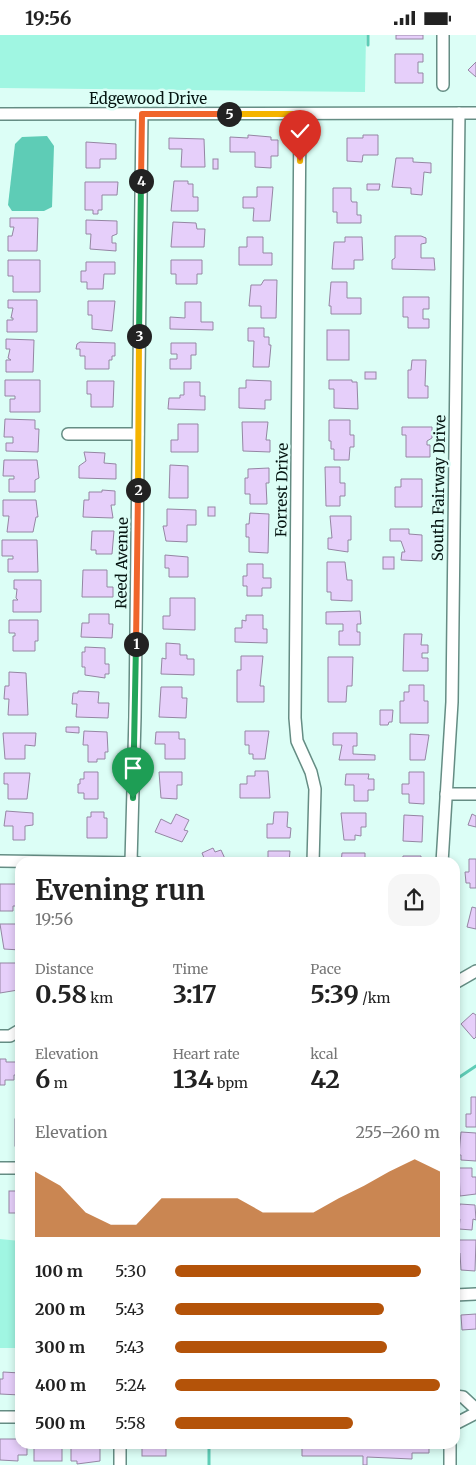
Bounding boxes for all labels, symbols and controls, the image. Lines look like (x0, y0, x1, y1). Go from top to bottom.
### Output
text: 19:56 (25, 6, 72, 30)
street label: Edgewood Drive (89, 89, 207, 108)
pin: 5 (216, 101, 242, 127)
text: 5 (225, 105, 234, 123)
pin (279, 110, 321, 161)
icon: check (286, 117, 314, 145)
pin: 4 (128, 169, 154, 193)
text: 4 (137, 172, 146, 190)
pin: 3 (126, 323, 152, 349)
text: 3 (135, 327, 144, 345)
street label: South Fairway Drive (428, 414, 449, 561)
street label: Forrest Drive (271, 443, 292, 537)
pin: 2 (126, 477, 150, 503)
text: 2 (134, 481, 143, 499)
street label: Reed Avenue (111, 517, 132, 609)
pin: 1 (124, 631, 148, 657)
text: 1 (133, 635, 140, 653)
pin (112, 747, 154, 798)
icon: arrive (119, 754, 147, 782)
text: Evening run (35, 872, 205, 908)
button: share (388, 874, 440, 926)
text: 19:56 (35, 909, 73, 929)
text: Distance (35, 960, 94, 978)
text: Time (173, 960, 208, 978)
text: Pace (310, 960, 341, 978)
text: 0.58 (35, 978, 87, 1010)
text: 3:17 (173, 978, 217, 1010)
text: 5:39 (310, 978, 359, 1010)
text: km (87, 989, 113, 1007)
text: /km (359, 989, 390, 1007)
text: Elevation (35, 1045, 99, 1063)
text: Heart rate (173, 1045, 240, 1063)
text: kcal (310, 1045, 338, 1063)
text: 6 (35, 1063, 50, 1095)
text: 134 (173, 1063, 214, 1095)
text: 42 (310, 1063, 340, 1095)
text: m (50, 1074, 68, 1092)
text: bpm (214, 1074, 248, 1092)
text: Elevation (35, 1122, 108, 1142)
text: 255–260 m (355, 1122, 440, 1142)
text: 100 m (35, 1261, 83, 1281)
text: 5:30 (115, 1261, 146, 1281)
text: 200 m (35, 1299, 85, 1319)
text: 5:43 (115, 1299, 144, 1319)
text: 300 m (35, 1337, 85, 1357)
text: 5:43 (115, 1337, 144, 1357)
text: 400 m (35, 1375, 86, 1395)
text: 5:24 (115, 1375, 146, 1395)
text: 500 m (35, 1413, 85, 1433)
text: 5:58 (115, 1413, 146, 1433)

